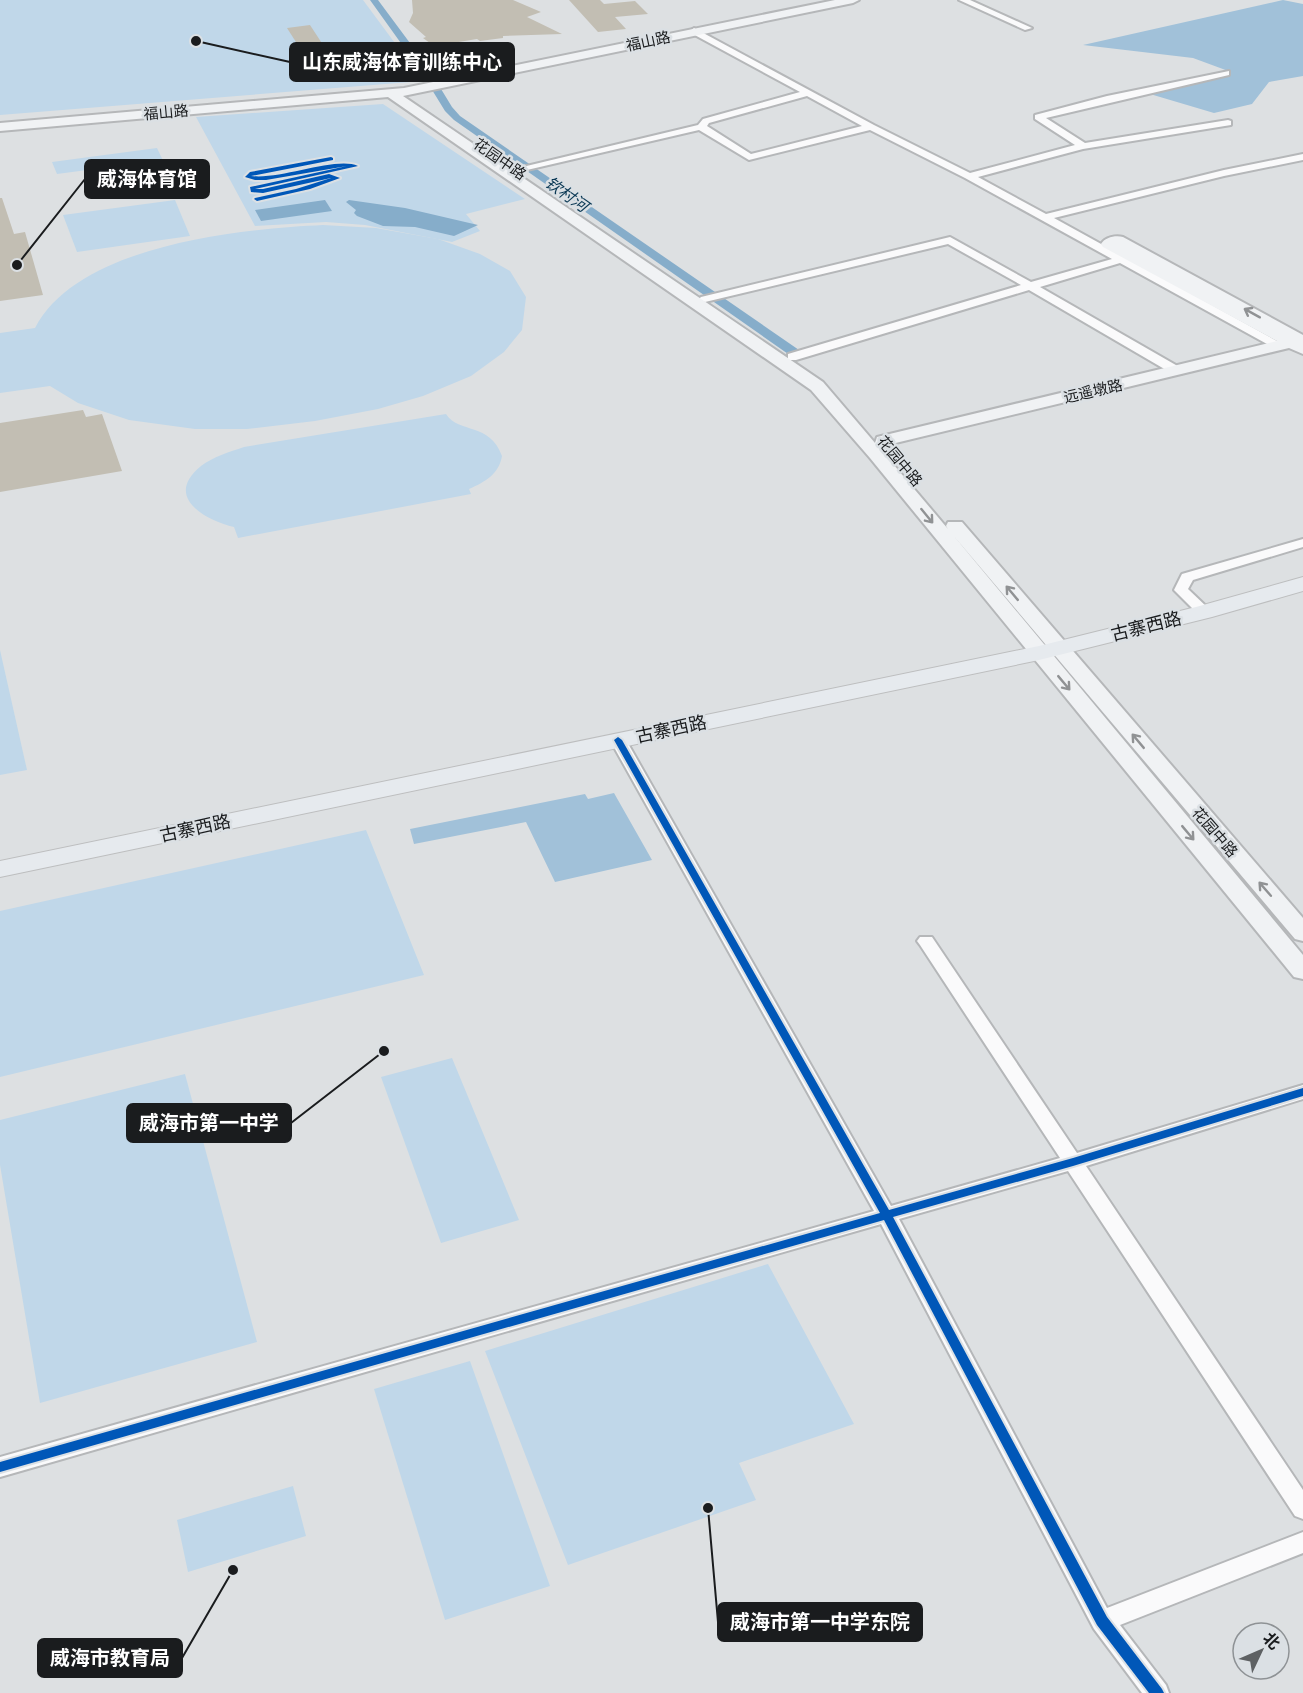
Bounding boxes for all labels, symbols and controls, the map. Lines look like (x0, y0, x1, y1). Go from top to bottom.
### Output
street label: 福山路 (624, 25, 672, 57)
callout: 山东威海体育训练中心 (290, 43, 514, 81)
text: 山东威海体育训练中心 (302, 46, 502, 77)
street label: 福山路 (143, 99, 189, 125)
street label: 花园中路 (469, 132, 531, 186)
callout: 威海体育馆 (85, 160, 209, 198)
text: 威海体育馆 (97, 163, 197, 194)
water label: 钦村河 (540, 170, 596, 219)
one-way arrow (1244, 307, 1261, 319)
street label: 远遥墩路 (1061, 373, 1125, 409)
street label: 花园中路 (872, 431, 928, 491)
one-way arrow (920, 508, 934, 523)
one-way arrow (1005, 585, 1018, 601)
street label: 古寨西路 (1108, 604, 1184, 648)
one-way arrow (1057, 675, 1070, 691)
street label: 古寨西路 (633, 708, 709, 750)
one-way arrow (1131, 733, 1144, 749)
street label: 花园中路 (1187, 802, 1243, 862)
street label: 古寨西路 (157, 807, 233, 849)
one-way arrow (1182, 825, 1195, 841)
one-way arrow (1258, 882, 1272, 897)
callout: 威海市第一中学 (127, 1104, 291, 1142)
text: 威海市第一中学 (139, 1107, 279, 1138)
callout: 威海市第一中学东院 (718, 1603, 922, 1641)
text: 威海市第一中学东院 (730, 1606, 910, 1637)
north arrow (1231, 1621, 1291, 1681)
text: 北 (1258, 1626, 1286, 1655)
callout: 威海市教育局 (38, 1639, 182, 1677)
text: 威海市教育局 (50, 1642, 170, 1673)

